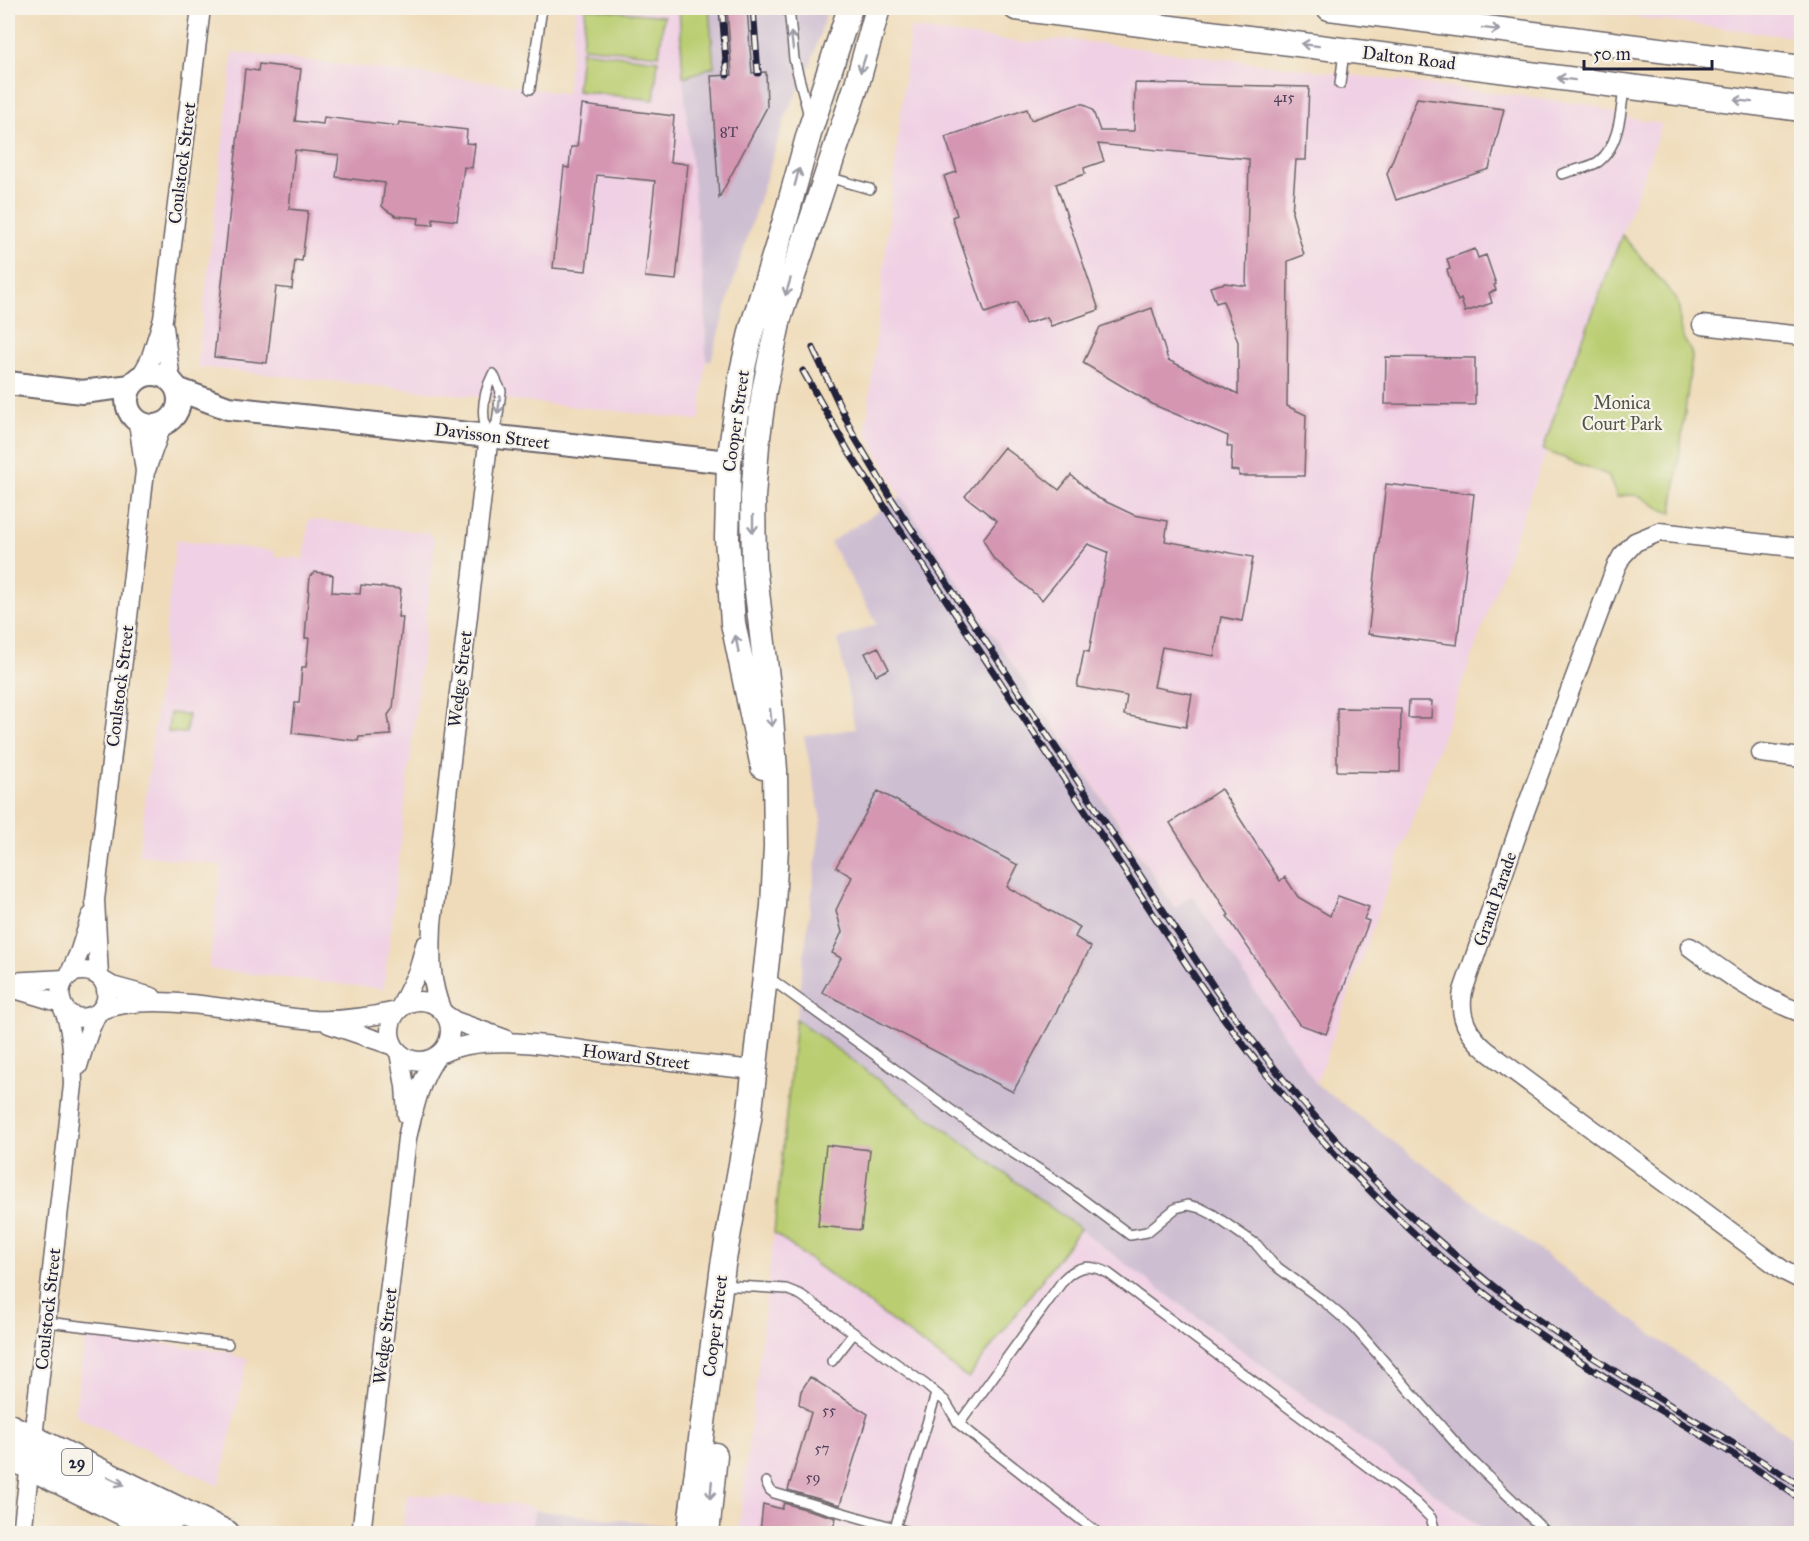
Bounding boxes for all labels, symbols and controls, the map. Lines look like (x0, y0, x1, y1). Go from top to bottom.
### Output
one-way arrow (1481, 24, 1501, 35)
one-way arrow (786, 31, 797, 51)
scale bar (1584, 33, 1712, 71)
one-way arrow (1301, 40, 1321, 51)
street label: Dalton Road (1361, 41, 1457, 75)
text: 50 m (1593, 43, 1631, 65)
one-way arrow (857, 54, 868, 73)
one-way arrow (1557, 73, 1576, 84)
house number: 415 (1273, 88, 1295, 106)
one-way arrow (1734, 96, 1754, 107)
street label: Coulstock Street (164, 100, 200, 225)
house number: 8T (720, 123, 738, 141)
one-way arrow (792, 168, 803, 187)
one-way arrow (782, 277, 793, 296)
street label: Cooper Street (718, 368, 754, 473)
park label: Monica Court Park (1582, 392, 1663, 435)
one-way arrow (494, 395, 505, 415)
street label: Davisson Street (433, 418, 552, 454)
one-way arrow (747, 513, 759, 533)
street label: Coulstock Street (102, 623, 138, 748)
street label: Wedge Street (443, 629, 478, 729)
one-way arrow (731, 635, 742, 654)
one-way arrow (766, 707, 777, 727)
street label: Grand Parade (1469, 849, 1521, 949)
street label: Howard Street (581, 1039, 692, 1075)
street label: Coulstock Street (31, 1246, 65, 1371)
street label: Cooper Street (698, 1273, 732, 1378)
street label: Wedge Street (368, 1286, 403, 1386)
house number: 55 (822, 1401, 836, 1419)
house number: 57 (815, 1439, 829, 1457)
road number: 29 (62, 1449, 92, 1475)
house number: 59 (805, 1468, 821, 1486)
one-way arrow (107, 1476, 125, 1487)
one-way arrow (705, 1480, 716, 1499)

